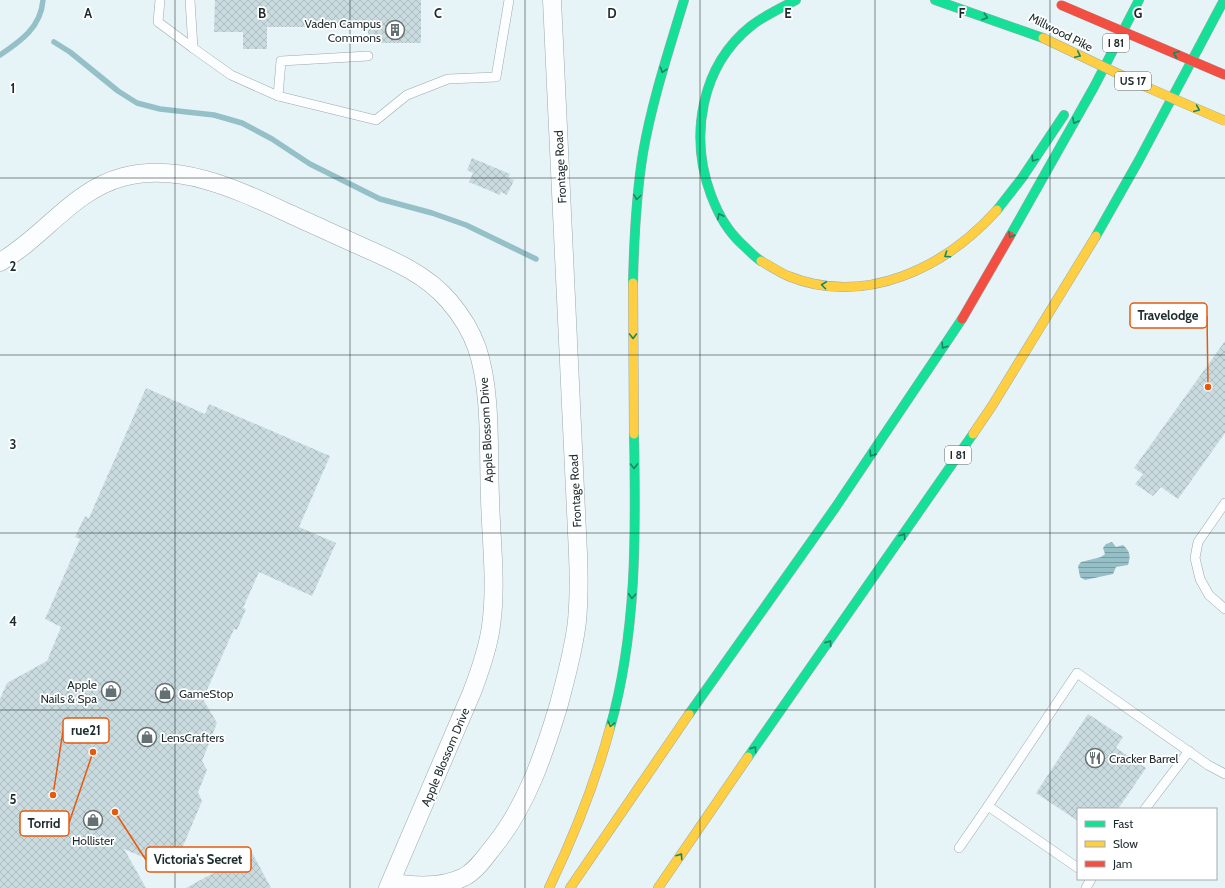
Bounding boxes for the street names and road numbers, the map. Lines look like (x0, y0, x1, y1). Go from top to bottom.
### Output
street label: Millwood Pike (1027, 10, 1095, 54)
road number: I 81 (1103, 34, 1129, 52)
road number: US 17 (1115, 72, 1151, 90)
street label: Frontage Road (551, 130, 569, 204)
street label: Apple Blossom Drive (476, 377, 496, 483)
road number: I 81 (945, 446, 971, 464)
street label: Frontage Road (566, 454, 584, 528)
street label: Apple Blossom Drive (417, 705, 473, 809)

